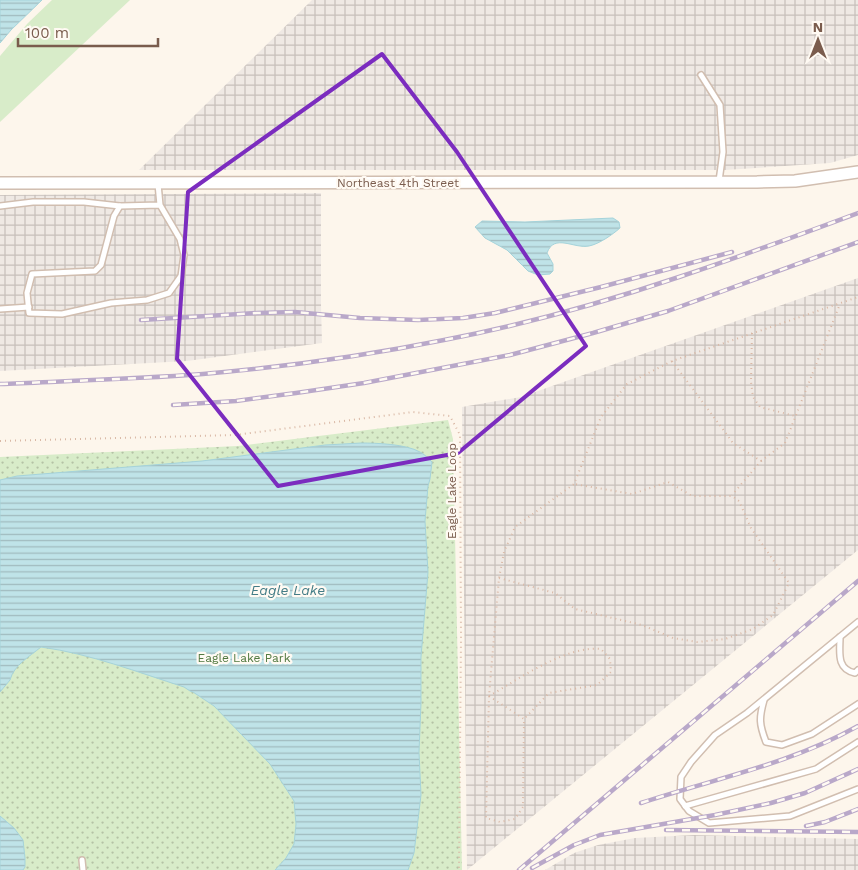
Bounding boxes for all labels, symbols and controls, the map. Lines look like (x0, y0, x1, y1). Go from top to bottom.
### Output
scale bar (18, 15, 158, 47)
north arrow (793, 15, 843, 65)
text: N (813, 19, 823, 35)
text: 100 m (25, 24, 69, 42)
street label: Northeast 4th Street (337, 176, 459, 190)
street label: Eagle Lake Loop (445, 443, 459, 539)
water label: Eagle Lake (251, 582, 325, 598)
park label: Eagle Lake Park (198, 651, 291, 665)

